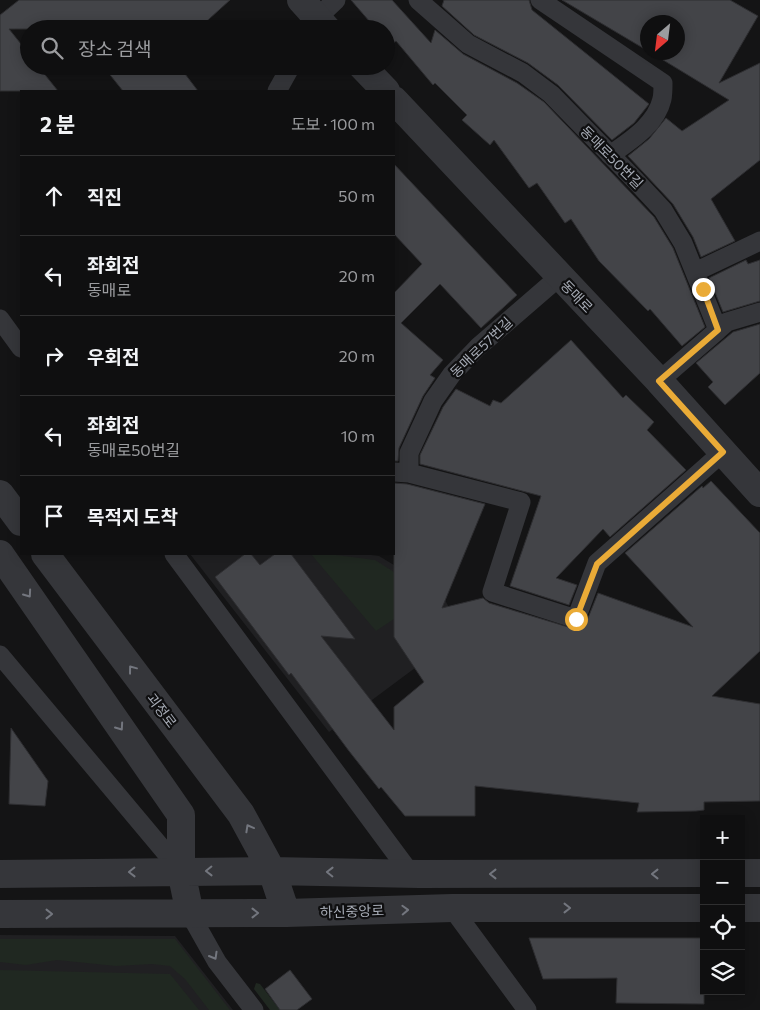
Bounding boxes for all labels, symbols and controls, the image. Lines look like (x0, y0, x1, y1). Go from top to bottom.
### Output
north arrow (640, 15, 685, 60)
search box (20, 20, 395, 75)
icon: search (38, 34, 66, 62)
text: 장소 검색 (78, 37, 152, 60)
text: 2 분 (40, 111, 75, 136)
text: 도보 · 100 m (291, 114, 375, 133)
street label: 동매로50번길 (577, 122, 647, 192)
icon: ahead (40, 182, 68, 210)
text: 직진 (87, 185, 122, 208)
text: 50 m (338, 186, 375, 205)
text: 좌회전 (87, 253, 139, 276)
icon: left (40, 262, 68, 290)
text: 20 m (339, 266, 375, 285)
street label: 동매로 (557, 276, 597, 316)
route end (692, 278, 715, 301)
text: 동매로 (87, 280, 131, 299)
street label: 동매로57번길 (446, 313, 516, 381)
icon: right (40, 342, 68, 370)
text: 우회전 (87, 345, 139, 368)
text: 20 m (339, 346, 375, 365)
text: 좌회전 (87, 413, 139, 436)
icon: left (40, 422, 68, 450)
text: 10 m (341, 426, 375, 445)
text: 동매로50번길 (87, 440, 180, 459)
icon: arrive (40, 502, 68, 530)
text: 목적지 도착 (87, 505, 178, 528)
one-way arrow (22, 588, 31, 597)
route start (565, 608, 588, 631)
one-way arrow (129, 666, 137, 675)
street label: 괴정로 (144, 689, 180, 731)
one-way arrow (114, 721, 123, 731)
map controls (700, 815, 745, 995)
button: + (700, 815, 745, 860)
one-way arrow (245, 824, 255, 833)
button: − (700, 860, 745, 905)
one-way arrow (205, 866, 212, 876)
one-way arrow (128, 867, 136, 877)
one-way arrow (326, 867, 334, 877)
one-way arrow (651, 868, 659, 879)
one-way arrow (488, 869, 496, 879)
street label: 하신중앙로 (320, 901, 385, 921)
one-way arrow (564, 903, 571, 913)
one-way arrow (401, 904, 409, 915)
button: locate (700, 905, 745, 950)
one-way arrow (252, 908, 260, 918)
one-way arrow (45, 909, 53, 919)
one-way arrow (208, 950, 218, 959)
button: layers (700, 950, 745, 995)

